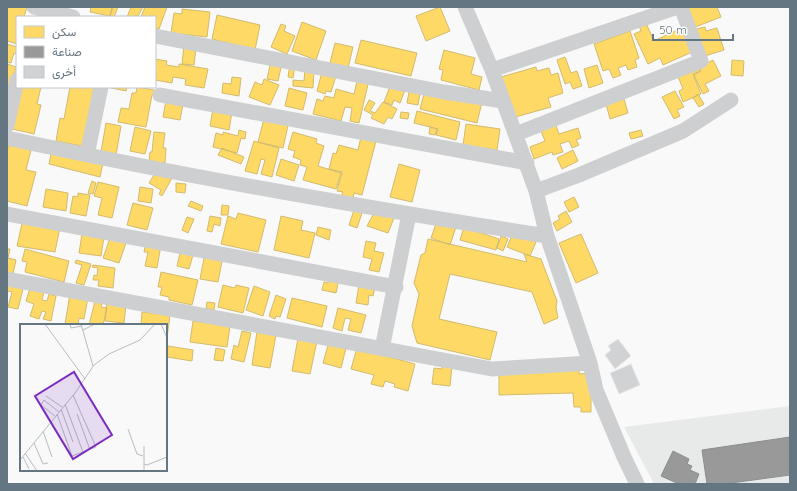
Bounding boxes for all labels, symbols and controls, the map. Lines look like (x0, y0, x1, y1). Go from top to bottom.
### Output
legend (16, 16, 156, 88)
scale bar (653, 16, 733, 42)
text: 50 m (659, 22, 687, 37)
text: سكن (52, 24, 76, 40)
text: صناعة (52, 44, 82, 59)
text: أخرى (52, 64, 76, 80)
inset map (20, 324, 167, 471)

